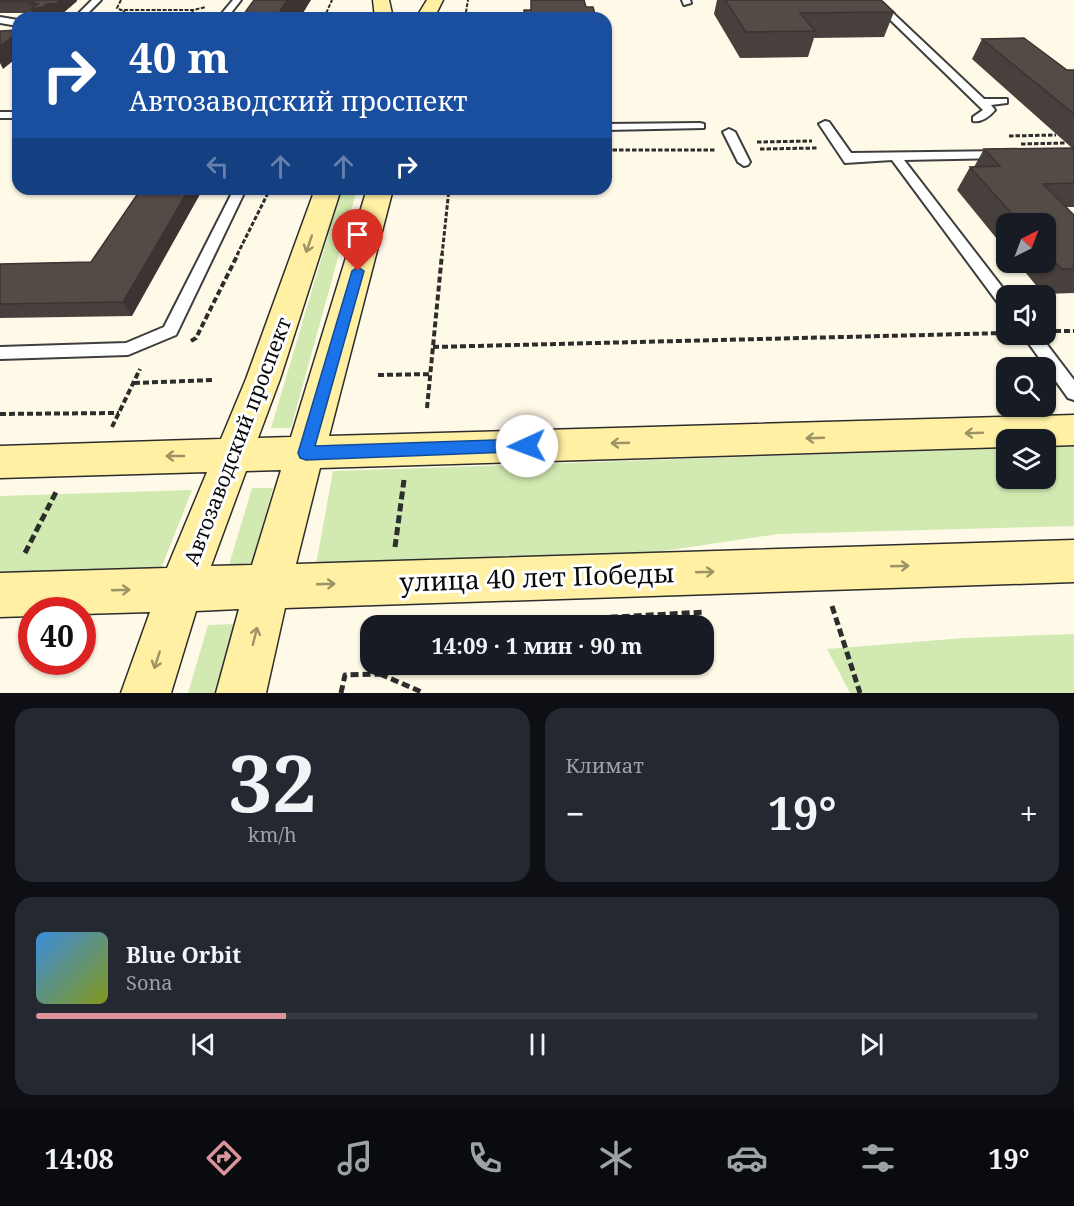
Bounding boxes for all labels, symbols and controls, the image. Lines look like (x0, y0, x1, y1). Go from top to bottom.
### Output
text: 40 m (129, 28, 229, 85)
icon: right (30, 36, 108, 114)
text: Автозаводский проспект (129, 82, 467, 119)
icon: left (201, 150, 234, 183)
icon: ahead (264, 150, 297, 183)
icon: ahead (327, 150, 360, 183)
icon: right (390, 150, 423, 183)
pin (332, 209, 383, 271)
north arrow (996, 213, 1056, 273)
map controls (996, 213, 1056, 489)
icon: arrive (341, 218, 374, 251)
one-way arrow (302, 234, 313, 253)
button: sound (996, 285, 1056, 345)
street label: Автозаводский проспект (177, 313, 297, 569)
button: search (996, 357, 1056, 417)
position arrow (495, 414, 559, 478)
one-way arrow (964, 428, 984, 439)
button: layers (996, 429, 1056, 489)
one-way arrow (806, 432, 826, 443)
one-way arrow (611, 438, 631, 449)
one-way arrow (165, 451, 185, 462)
street label: улица 40 лет Победы (399, 554, 675, 600)
one-way arrow (889, 560, 909, 572)
one-way arrow (694, 566, 714, 578)
one-way arrow (316, 578, 336, 589)
one-way arrow (111, 585, 131, 596)
speed limit sign: 40 (18, 597, 96, 675)
one-way arrow (250, 627, 262, 646)
text: 14:09 · 1 мин · 90 m (431, 630, 643, 660)
one-way arrow (151, 650, 162, 669)
text: 32 (228, 729, 316, 835)
text: Климат (566, 752, 644, 779)
text: 19° (768, 782, 837, 843)
text: − (566, 791, 585, 836)
text: + (1020, 791, 1038, 836)
text: km/h (248, 821, 297, 848)
text: Blue Orbit (126, 939, 241, 969)
text: Sona (126, 969, 173, 996)
icon: previous (187, 1028, 220, 1061)
icon: pause (521, 1028, 554, 1061)
icon: next (855, 1028, 888, 1061)
icon: directions (203, 1137, 245, 1179)
icon: music (334, 1137, 376, 1179)
icon: phone (464, 1137, 506, 1179)
icon: climate (595, 1137, 637, 1179)
icon: car (726, 1137, 768, 1179)
icon: filters (857, 1137, 899, 1179)
text: 14:08 (44, 1140, 114, 1177)
text: 19° (988, 1140, 1029, 1177)

